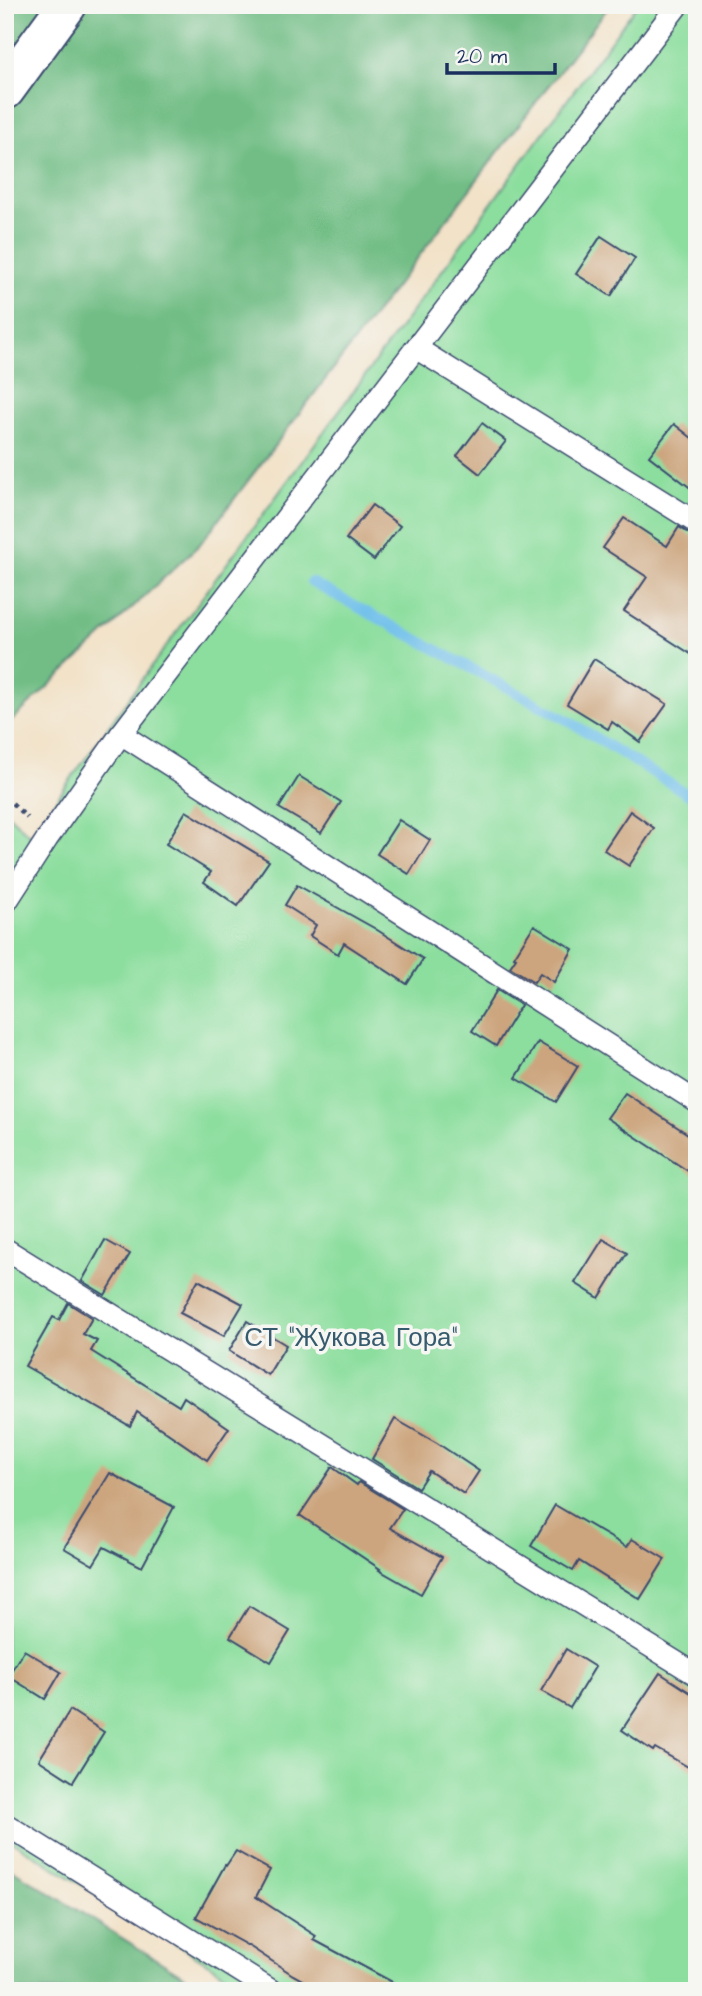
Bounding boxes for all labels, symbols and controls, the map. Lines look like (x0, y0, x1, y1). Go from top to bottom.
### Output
scale bar (447, 32, 555, 76)
text: 20 m (457, 42, 508, 71)
park label: СТ "Жукова Гора" (244, 1320, 458, 1356)

